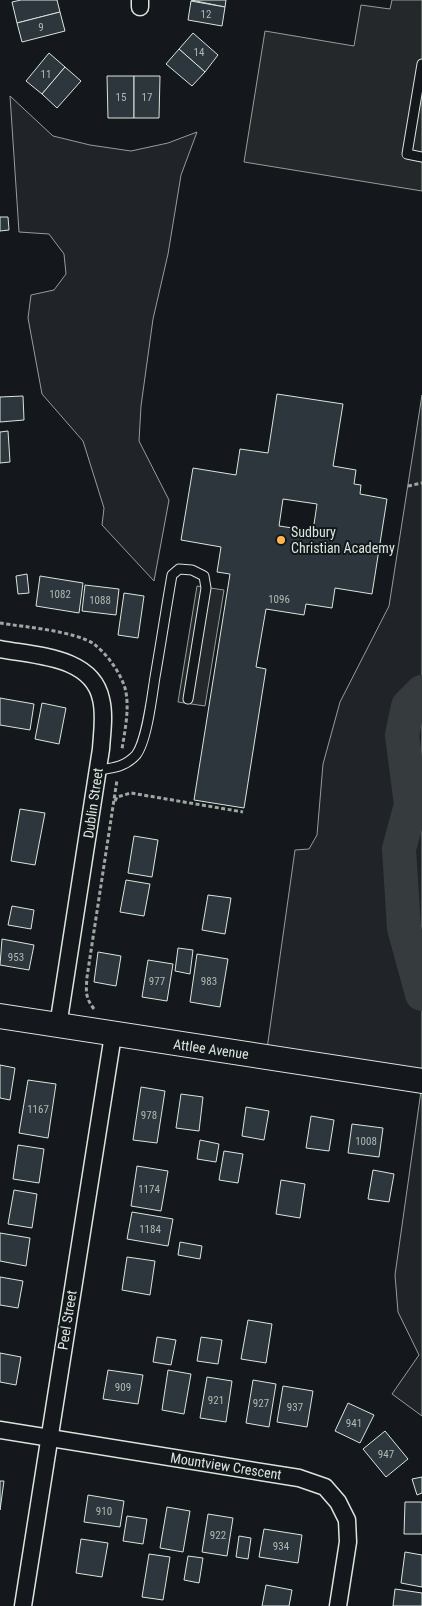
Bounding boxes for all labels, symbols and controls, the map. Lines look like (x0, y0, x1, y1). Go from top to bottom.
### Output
house number: 12 (201, 8, 211, 21)
house number: 9 (38, 21, 44, 34)
house number: 14 (194, 46, 205, 59)
house number: 11 (41, 68, 51, 81)
house number: 15 (116, 91, 126, 104)
house number: 17 (142, 91, 152, 104)
place label: Sudbury Christian Academy (291, 524, 395, 556)
marker: Sudbury Christian Academy (275, 534, 287, 546)
house number: 1082 (49, 588, 71, 601)
house number: 1096 (268, 593, 290, 606)
house number: 1088 (89, 594, 111, 607)
street label: Dublin Street (80, 767, 106, 839)
house number: 953 (8, 951, 24, 964)
house number: 977 (149, 975, 165, 988)
house number: 983 (201, 975, 217, 988)
street label: Attlee Avenue (172, 1036, 250, 1062)
house number: 1167 (27, 1103, 49, 1116)
house number: 978 (141, 1109, 157, 1122)
house number: 1008 (355, 1135, 377, 1148)
house number: 1174 (138, 1183, 160, 1196)
house number: 1184 (139, 1223, 161, 1236)
street label: Peel Street (54, 1289, 80, 1351)
house number: 909 (115, 1381, 131, 1394)
house number: 921 (208, 1394, 224, 1407)
house number: 927 (253, 1397, 269, 1410)
house number: 937 (287, 1401, 303, 1414)
house number: 941 (346, 1417, 362, 1430)
house number: 947 (378, 1448, 394, 1461)
street label: Mountview Crescent (169, 1449, 283, 1483)
house number: 910 (96, 1505, 112, 1518)
house number: 922 (210, 1529, 226, 1542)
house number: 934 (273, 1540, 290, 1553)

